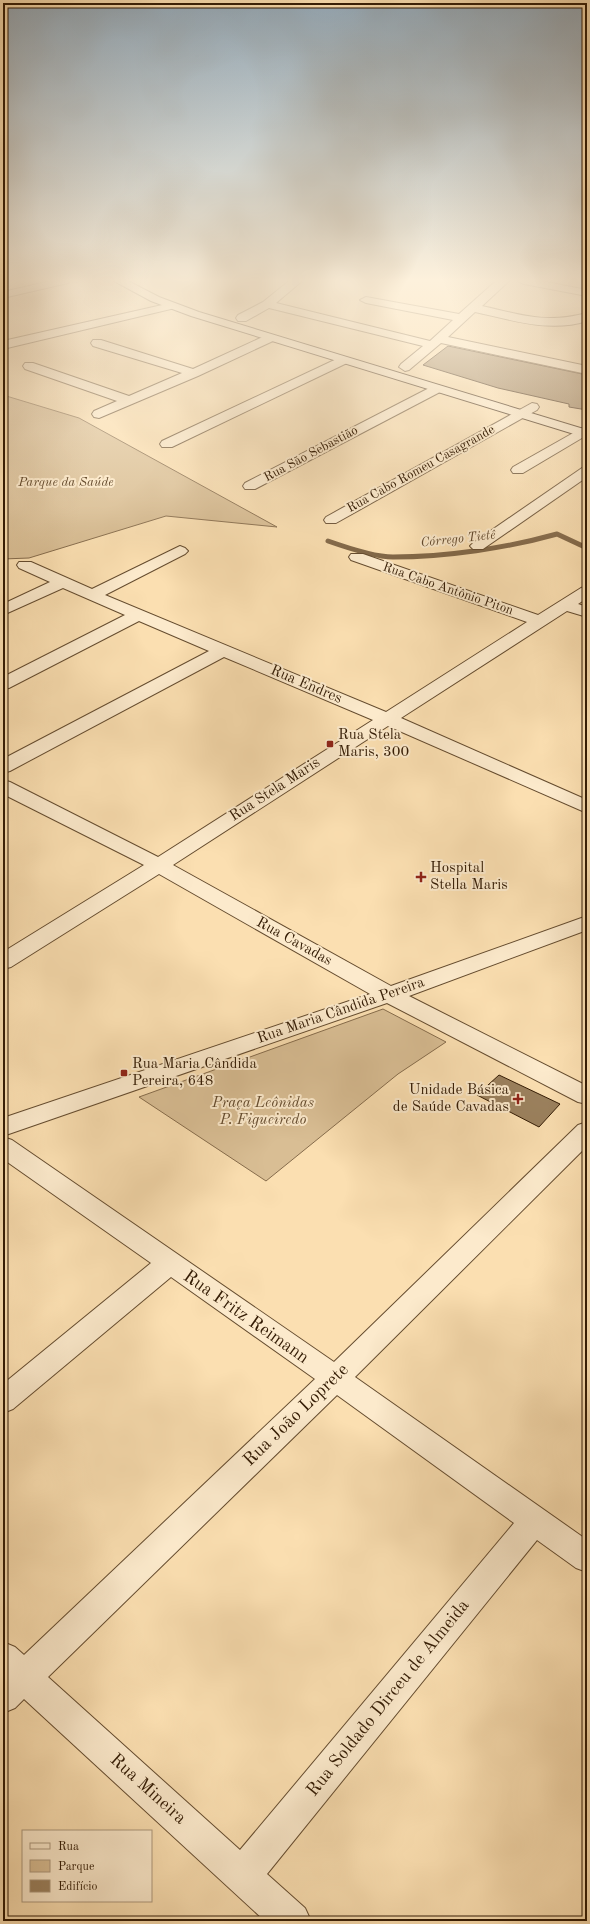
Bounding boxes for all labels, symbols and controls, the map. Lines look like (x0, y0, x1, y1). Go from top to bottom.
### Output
street label: Rua Cabo Romeu Casagrande (345, 423, 497, 515)
street label: Rua São Sebastião (262, 424, 360, 484)
park label: Parque da Saúde (17, 476, 114, 489)
water label: Córrego Tietê (420, 529, 497, 549)
street label: Rua Cabo Antônio Piton (381, 561, 515, 617)
street label: Rua Endres (268, 663, 344, 707)
place label: Rua Stela Maris, 300 (338, 728, 409, 760)
marker: Rua Stela Maris, 300 (325, 739, 335, 749)
street label: Rua Stela Maris (227, 755, 323, 825)
place label: Hospital Stella Maris (430, 861, 508, 893)
marker: Hospital Stella Maris (415, 871, 427, 883)
street label: Rua Cavadas (254, 915, 334, 969)
street label: Rua Maria Cândida Pereira (255, 975, 427, 1047)
place label: Rua Maria Cândida Pereira, 648 (132, 1057, 257, 1089)
marker: Rua Maria Cândida Pereira, 648 (119, 1068, 129, 1078)
place label: Unidade Básica de Saúde Cavadas (393, 1083, 510, 1115)
marker: Unidade Básica de Saúde Cavadas (512, 1093, 524, 1105)
park label: Praça Leônidas P. Figueiredo (211, 1096, 314, 1128)
street label: Rua Fritz Reimann (180, 1267, 312, 1367)
street label: Rua João Loprete (240, 1360, 352, 1470)
street label: Rua Soldado Dirceu de Almeida (303, 1596, 473, 1800)
street label: Rua Mineira (106, 1750, 190, 1828)
legend (22, 1830, 152, 1902)
text: Rua (58, 1841, 79, 1853)
text: Parque (58, 1861, 95, 1873)
text: Edifício (58, 1881, 97, 1893)

